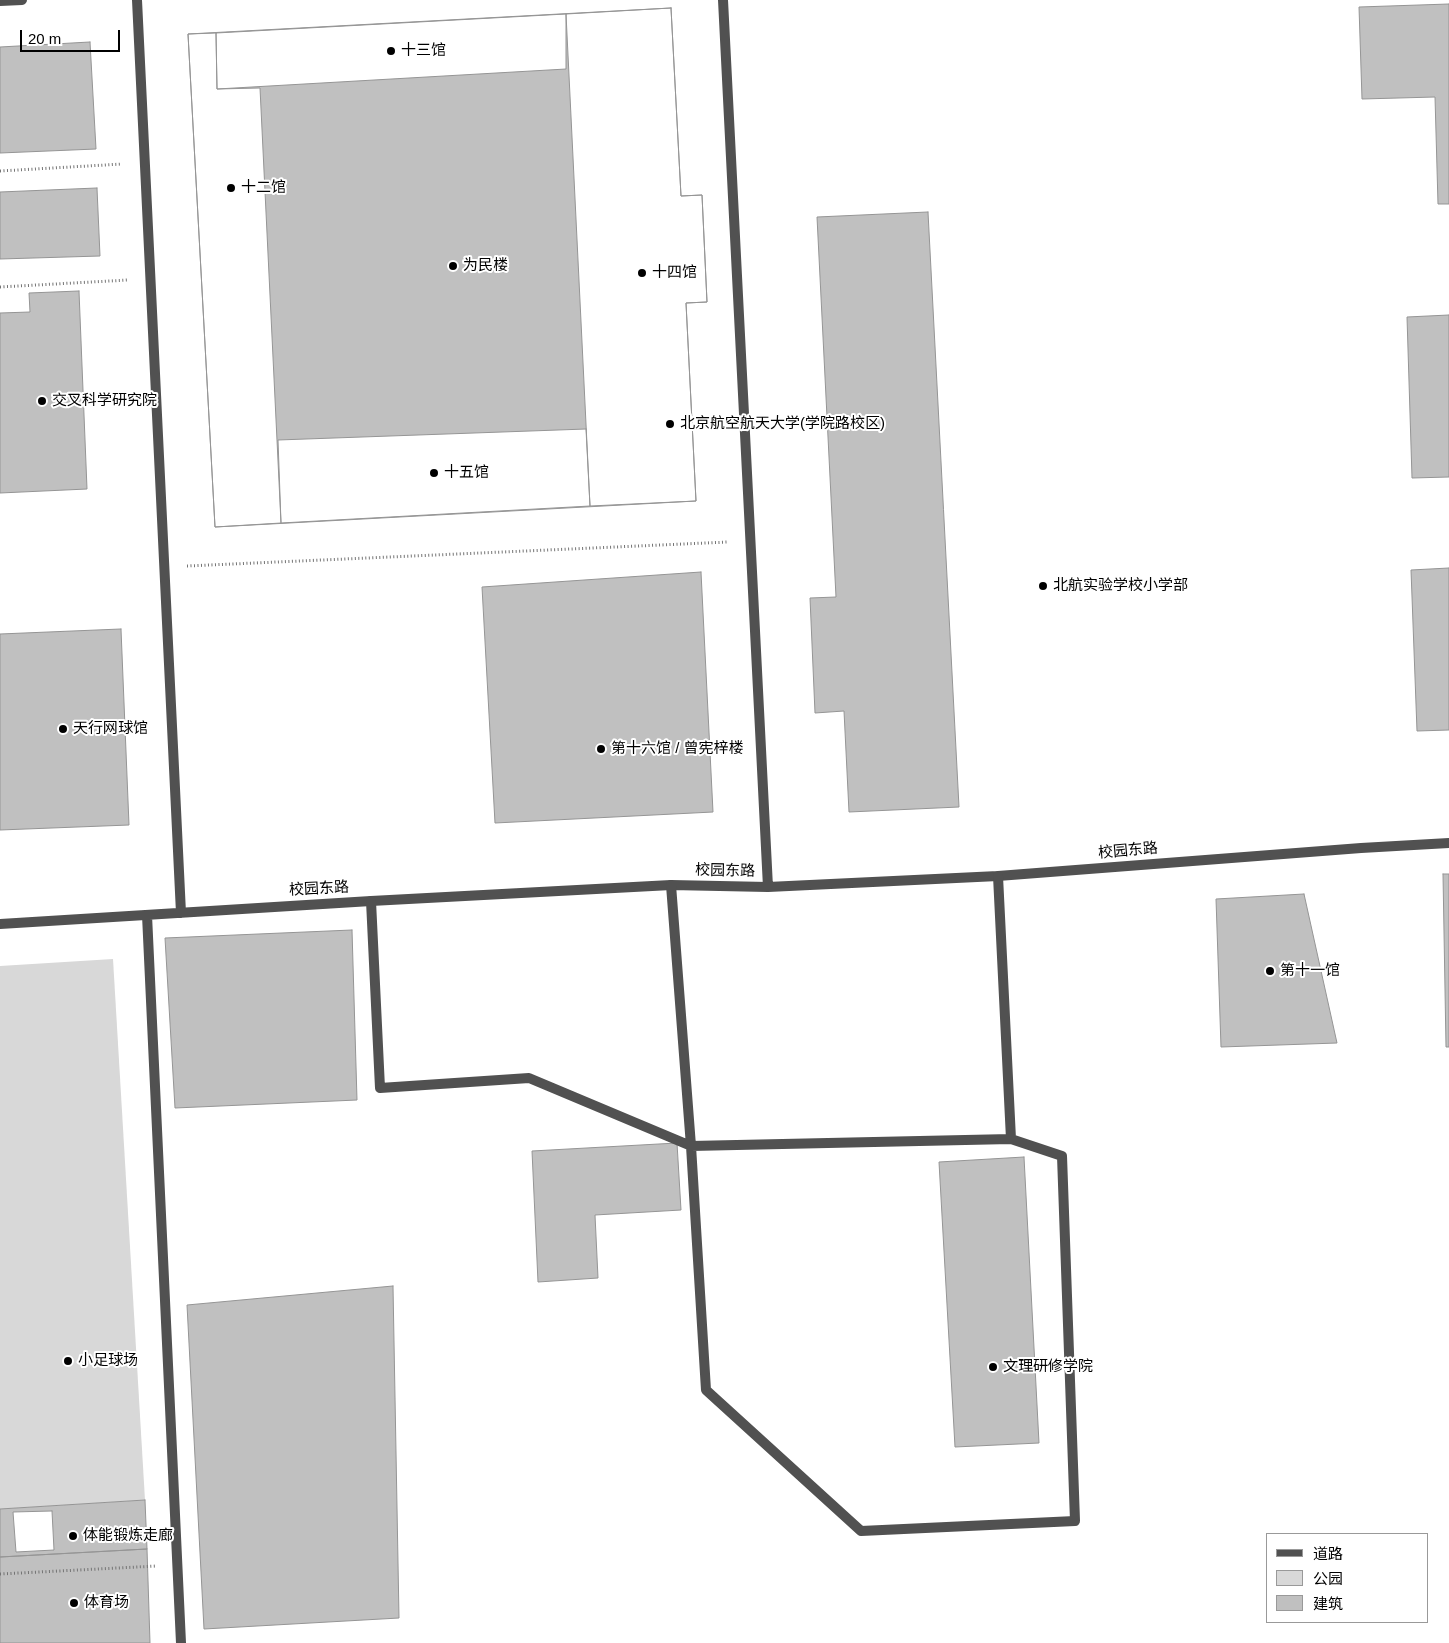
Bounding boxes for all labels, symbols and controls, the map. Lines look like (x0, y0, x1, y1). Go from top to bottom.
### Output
scale bar (22, 20, 122, 52)
text: 20 m (28, 30, 61, 47)
place label: 十三馆 (401, 42, 446, 60)
marker: 十三馆 (385, 45, 397, 57)
place label: 十二馆 (241, 179, 286, 197)
marker: 十二馆 (225, 182, 237, 194)
place label: 为民楼 (463, 257, 508, 275)
marker: 为民楼 (447, 260, 459, 272)
place label: 十四馆 (652, 264, 697, 282)
marker: 十四馆 (636, 267, 648, 279)
place label: 交叉科学研究院 (52, 392, 157, 410)
marker: 交叉科学研究院 (36, 395, 48, 407)
place label: 北京航空航天大学(学院路校区) (680, 415, 885, 433)
marker: 北京航空航天大学(学院路校区) (664, 418, 676, 430)
place label: 十五馆 (444, 464, 489, 482)
marker: 十五馆 (428, 467, 440, 479)
place label: 北航实验学校小学部 (1053, 577, 1188, 595)
marker: 北航实验学校小学部 (1037, 580, 1049, 592)
place label: 天行网球馆 (73, 720, 148, 738)
marker: 天行网球馆 (57, 723, 69, 735)
place label: 第十六馆 / 曾宪梓楼 (611, 740, 744, 758)
marker: 第十六馆 / 曾宪梓楼 (595, 743, 607, 755)
street label: 校园东路 (1097, 839, 1159, 863)
street label: 校园东路 (695, 861, 755, 881)
street label: 校园东路 (289, 878, 349, 900)
place label: 第十一馆 (1280, 962, 1340, 980)
marker: 第十一馆 (1264, 965, 1276, 977)
place label: 小足球场 (78, 1352, 138, 1370)
marker: 小足球场 (62, 1355, 74, 1367)
place label: 文理研修学院 (1003, 1358, 1093, 1376)
marker: 文理研修学院 (987, 1361, 999, 1373)
place label: 体能锻炼走廊 (83, 1527, 173, 1545)
marker: 体能锻炼走廊 (67, 1530, 79, 1542)
legend (1266, 1533, 1429, 1623)
text: 道路 (1313, 1545, 1343, 1562)
text: 公园 (1313, 1570, 1343, 1587)
place label: 体育场 (84, 1594, 129, 1612)
text: 建筑 (1313, 1595, 1343, 1612)
marker: 体育场 (68, 1597, 80, 1609)

